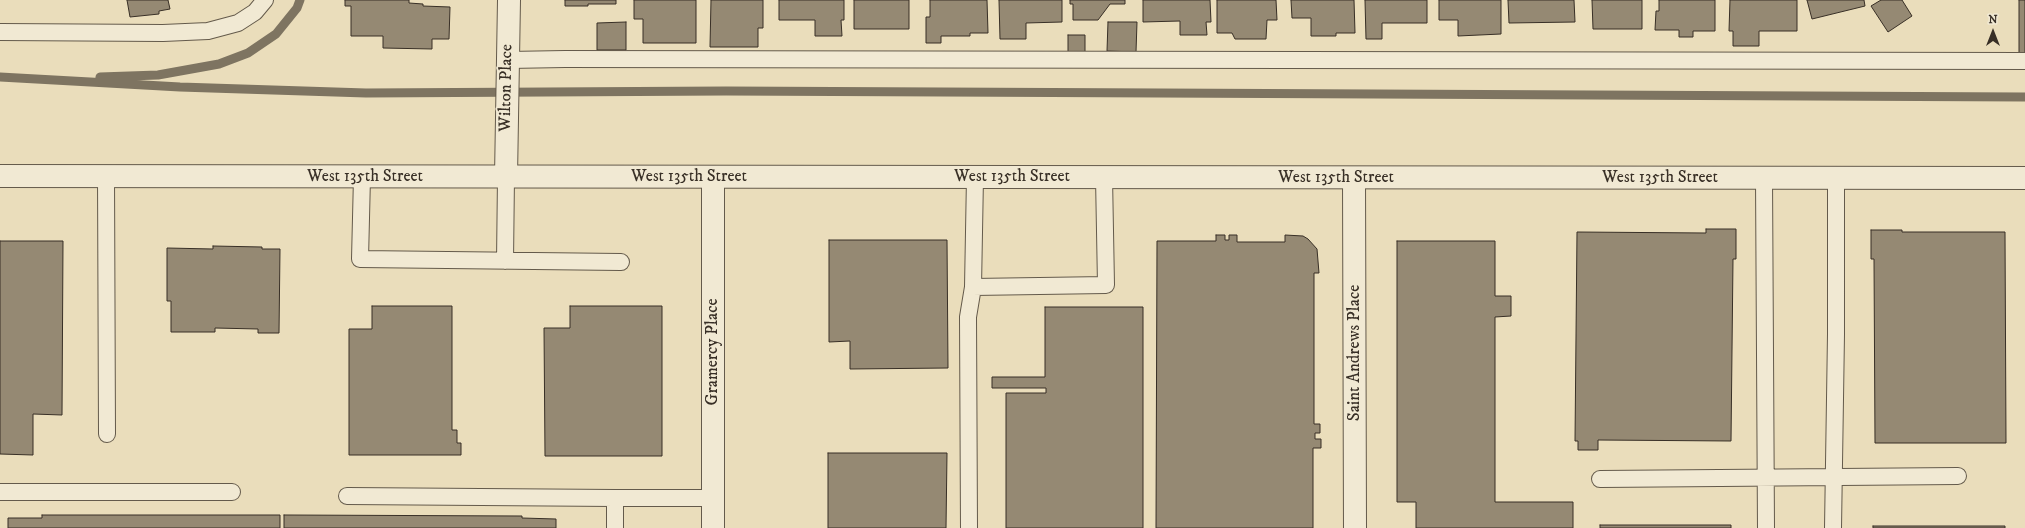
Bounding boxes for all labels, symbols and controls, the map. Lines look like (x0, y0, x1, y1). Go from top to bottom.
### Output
north arrow (1973, 12, 2013, 52)
text: N (1988, 13, 1998, 27)
street label: Wilton Place (496, 44, 518, 132)
street label: West 135th Street (307, 167, 423, 187)
street label: West 135th Street (631, 167, 747, 187)
street label: West 135th Street (954, 167, 1070, 187)
street label: West 135th Street (1278, 168, 1394, 188)
street label: West 135th Street (1602, 168, 1718, 188)
street label: Saint Andrews Place (1345, 285, 1365, 421)
street label: Gramercy Place (703, 299, 723, 405)

